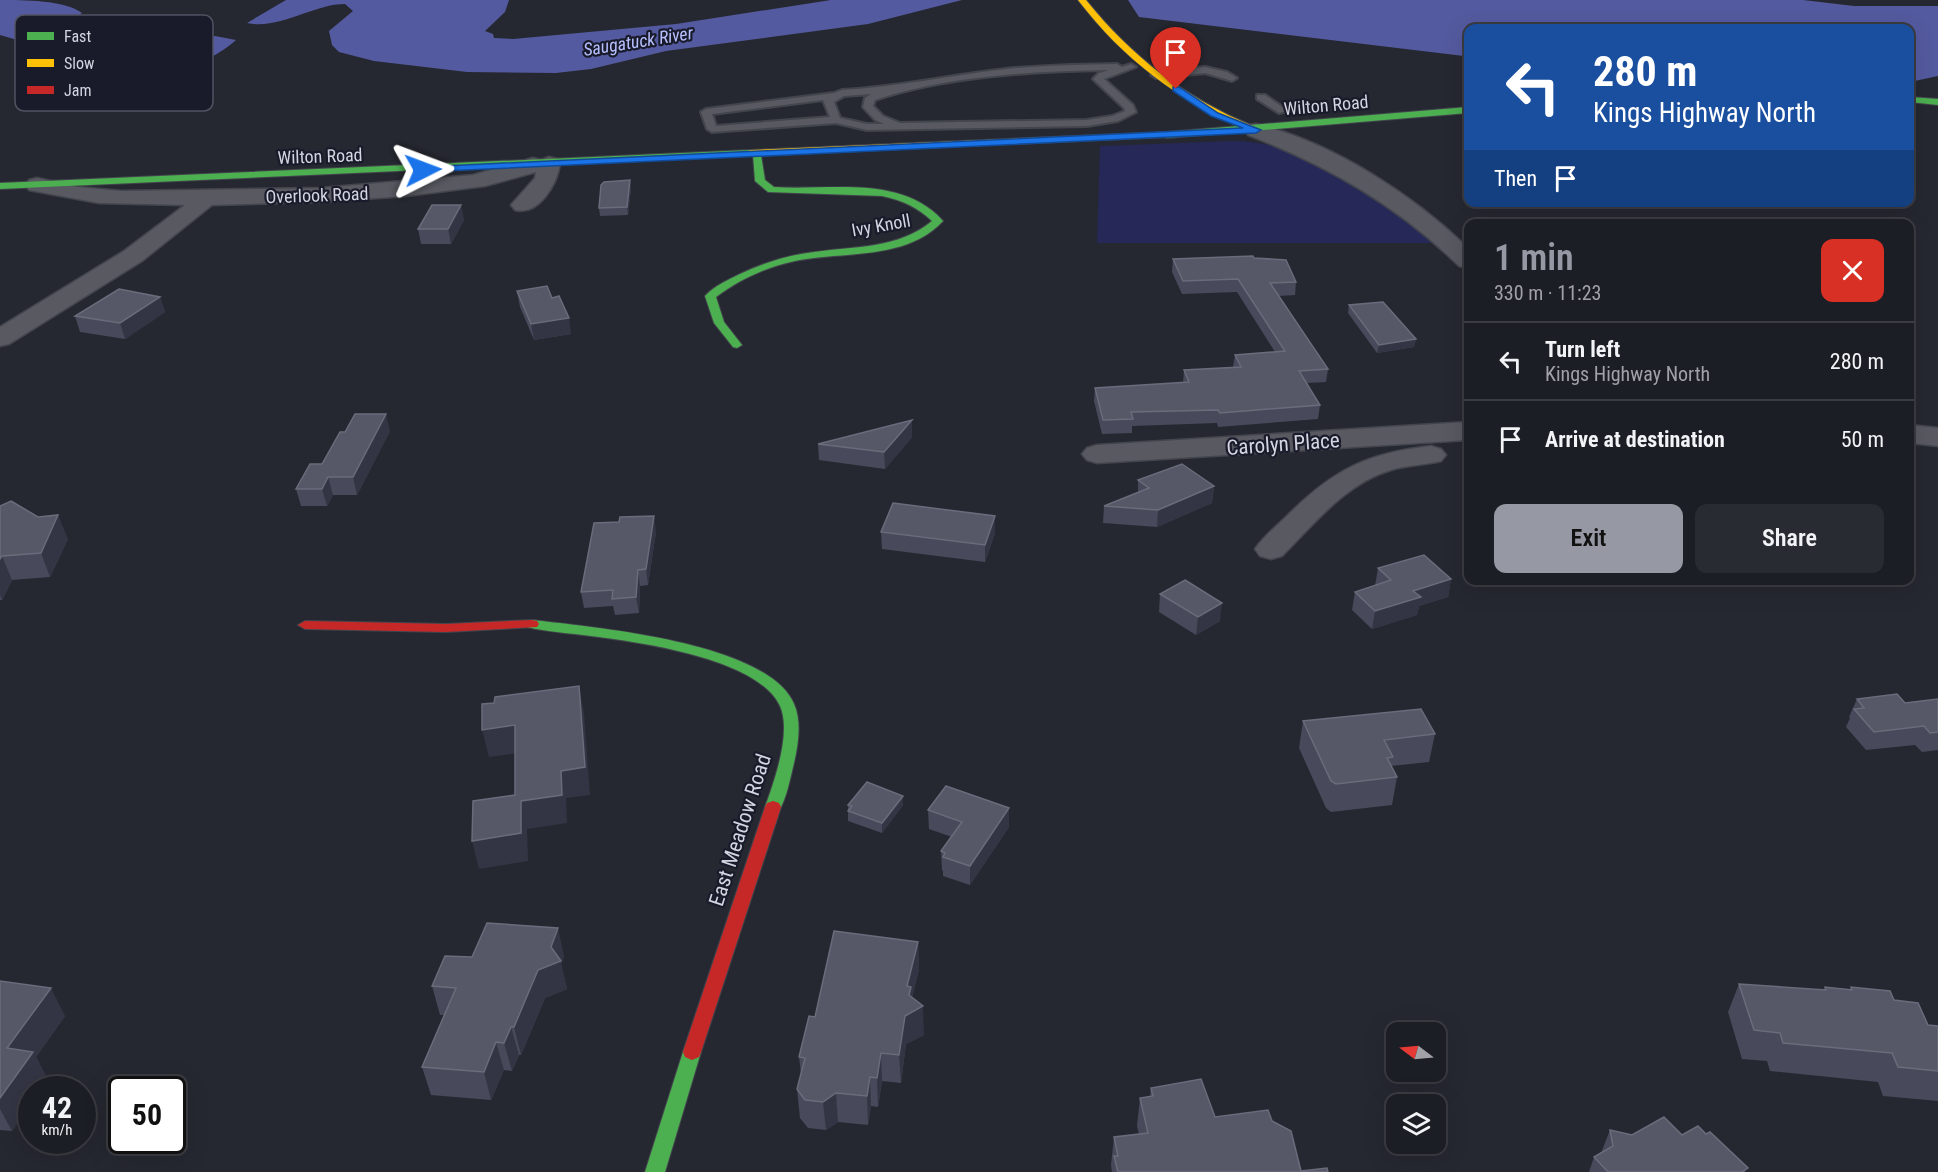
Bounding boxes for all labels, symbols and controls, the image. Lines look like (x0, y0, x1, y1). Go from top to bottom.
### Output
legend (15, 15, 213, 111)
water label: Saugatuck River (582, 22, 695, 60)
text: Fast (64, 27, 91, 46)
pin (1150, 27, 1201, 89)
icon: arrive (1159, 36, 1192, 69)
text: 280 m (1593, 47, 1698, 96)
icon: left (1494, 48, 1572, 126)
text: Slow (64, 54, 94, 73)
text: Jam (64, 81, 91, 100)
street label: Wilton Road (1283, 91, 1369, 119)
text: Kings Highway North (1593, 97, 1816, 129)
position arrow (391, 138, 455, 202)
street label: Wilton Road (277, 144, 363, 168)
icon: arrive (1549, 162, 1582, 195)
text: Then (1494, 166, 1537, 191)
street label: Overlook Road (265, 183, 369, 207)
street label: Ivy Knoll (850, 209, 912, 241)
text: 1 min (1494, 237, 1574, 279)
button: close (1821, 239, 1884, 302)
text: 330 m · 11:23 (1494, 281, 1601, 305)
text: Turn left (1545, 337, 1620, 362)
icon: left (1494, 345, 1527, 378)
text: 280 m (1830, 349, 1884, 374)
text: Kings Highway North (1545, 362, 1710, 386)
icon: arrive (1494, 423, 1527, 456)
text: Arrive at destination (1545, 427, 1725, 452)
text: 50 m (1841, 427, 1884, 452)
street label: Carolyn Place (1226, 428, 1341, 460)
button: Exit (1494, 504, 1683, 573)
button: Share (1695, 504, 1884, 573)
street label: East Meadow Road (704, 751, 776, 909)
north arrow (1386, 1022, 1446, 1082)
map controls (1386, 1022, 1446, 1154)
speed limit sign: 50 (108, 1076, 186, 1154)
text: 42 (42, 1090, 72, 1125)
button: layers (1386, 1094, 1446, 1154)
text: km/h (42, 1121, 72, 1139)

